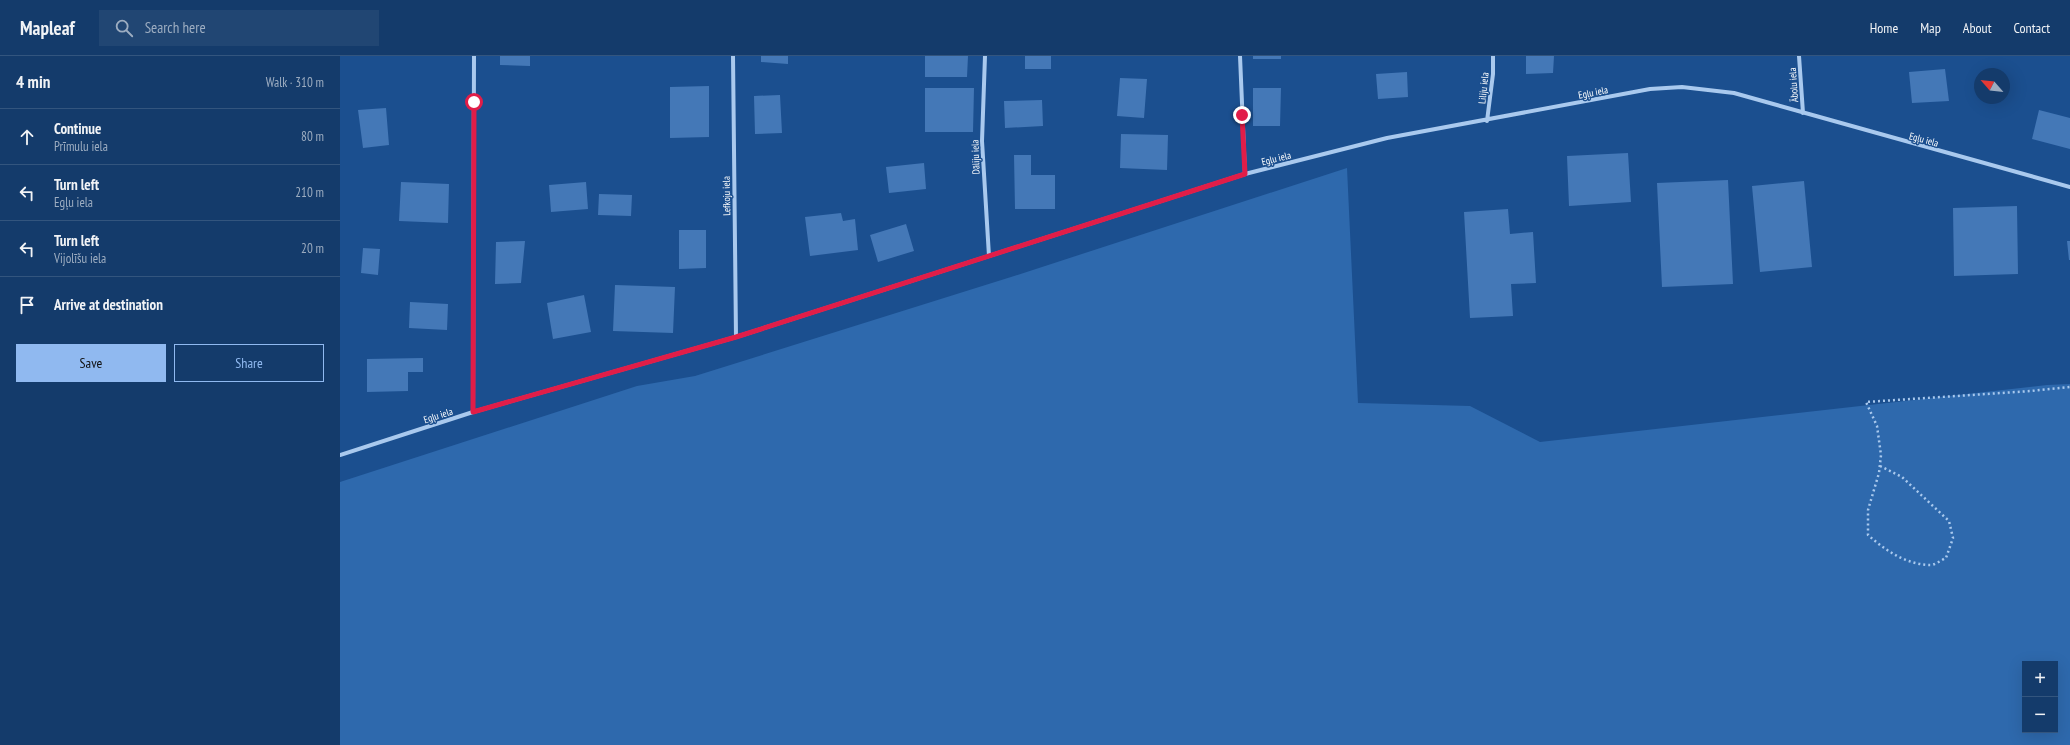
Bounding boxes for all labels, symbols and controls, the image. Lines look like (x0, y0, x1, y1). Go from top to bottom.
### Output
search box (99, 10, 379, 46)
text: Mapleaf (20, 16, 75, 40)
icon: search (113, 17, 135, 39)
text: Search here (145, 18, 206, 37)
text: Home (1870, 19, 1898, 37)
text: Map (1920, 19, 1941, 37)
text: About (1963, 19, 1992, 37)
text: Contact (2014, 19, 2050, 37)
street label: Ābolu iela (1786, 67, 1801, 103)
north arrow (1974, 68, 2010, 104)
text: 4 min (16, 71, 50, 93)
street label: Liliju iela (1475, 71, 1492, 105)
text: Walk · 310 m (266, 74, 324, 91)
street label: Egļu iela (1577, 83, 1609, 102)
route start (465, 93, 483, 111)
route end (1233, 106, 1251, 124)
text: Continue (54, 119, 101, 138)
icon: ahead (16, 126, 38, 148)
text: 80 m (301, 128, 324, 145)
street label: Egļu iela (1908, 129, 1940, 150)
text: Prīmulu iela (54, 138, 108, 155)
street label: Dāliju iela (968, 139, 983, 175)
street label: Egļu iela (1260, 149, 1292, 168)
text: Turn left (54, 175, 99, 194)
street label: Lefkoju iela (720, 176, 733, 216)
icon: left (16, 182, 38, 204)
text: 210 m (295, 184, 324, 201)
text: Egļu iela (54, 194, 93, 211)
text: Turn left (54, 231, 99, 250)
icon: left (16, 238, 38, 260)
text: 20 m (301, 240, 324, 257)
text: Vijolīšu iela (54, 250, 106, 267)
icon: arrive (16, 294, 38, 316)
text: Arrive at destination (54, 295, 163, 314)
button: Save (16, 344, 166, 382)
button: Share (174, 344, 324, 382)
street label: Egļu iela (422, 405, 454, 426)
map controls (2022, 661, 2058, 733)
button: + (2022, 661, 2058, 697)
button: − (2022, 697, 2058, 733)

